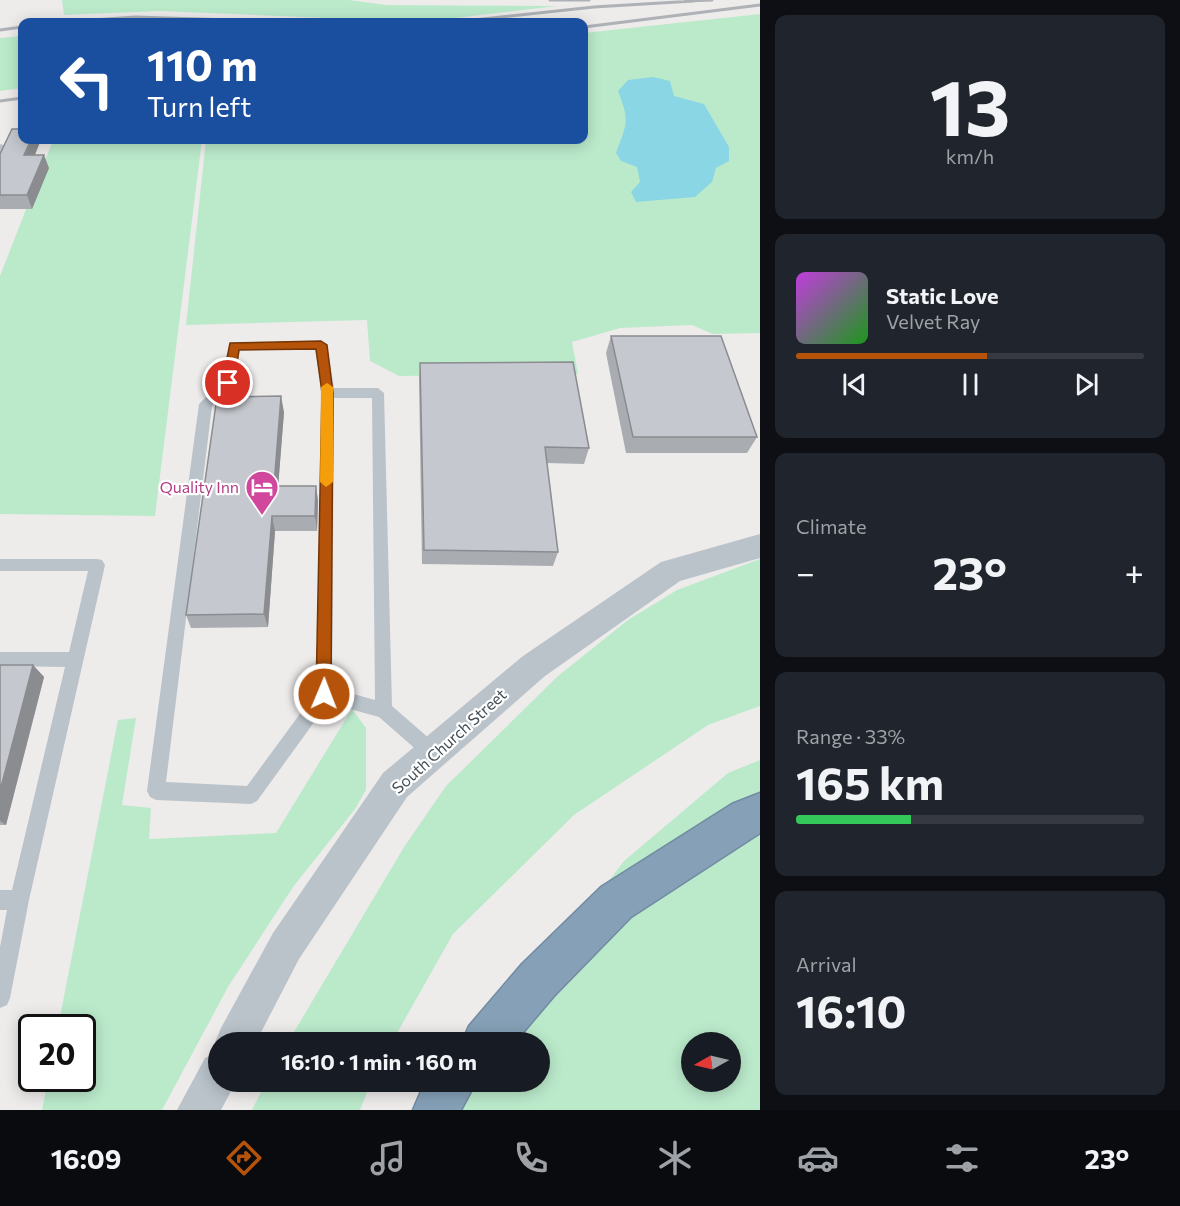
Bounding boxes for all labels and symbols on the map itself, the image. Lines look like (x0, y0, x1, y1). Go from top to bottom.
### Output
pin (202, 357, 253, 408)
hotel icon: Quality Inn (244, 469, 280, 516)
place label: Quality Inn (160, 477, 239, 496)
position arrow (292, 662, 356, 726)
street label: South Church Street (388, 684, 510, 797)
speed limit sign: 20 (18, 1014, 96, 1092)
north arrow (681, 1032, 741, 1092)

